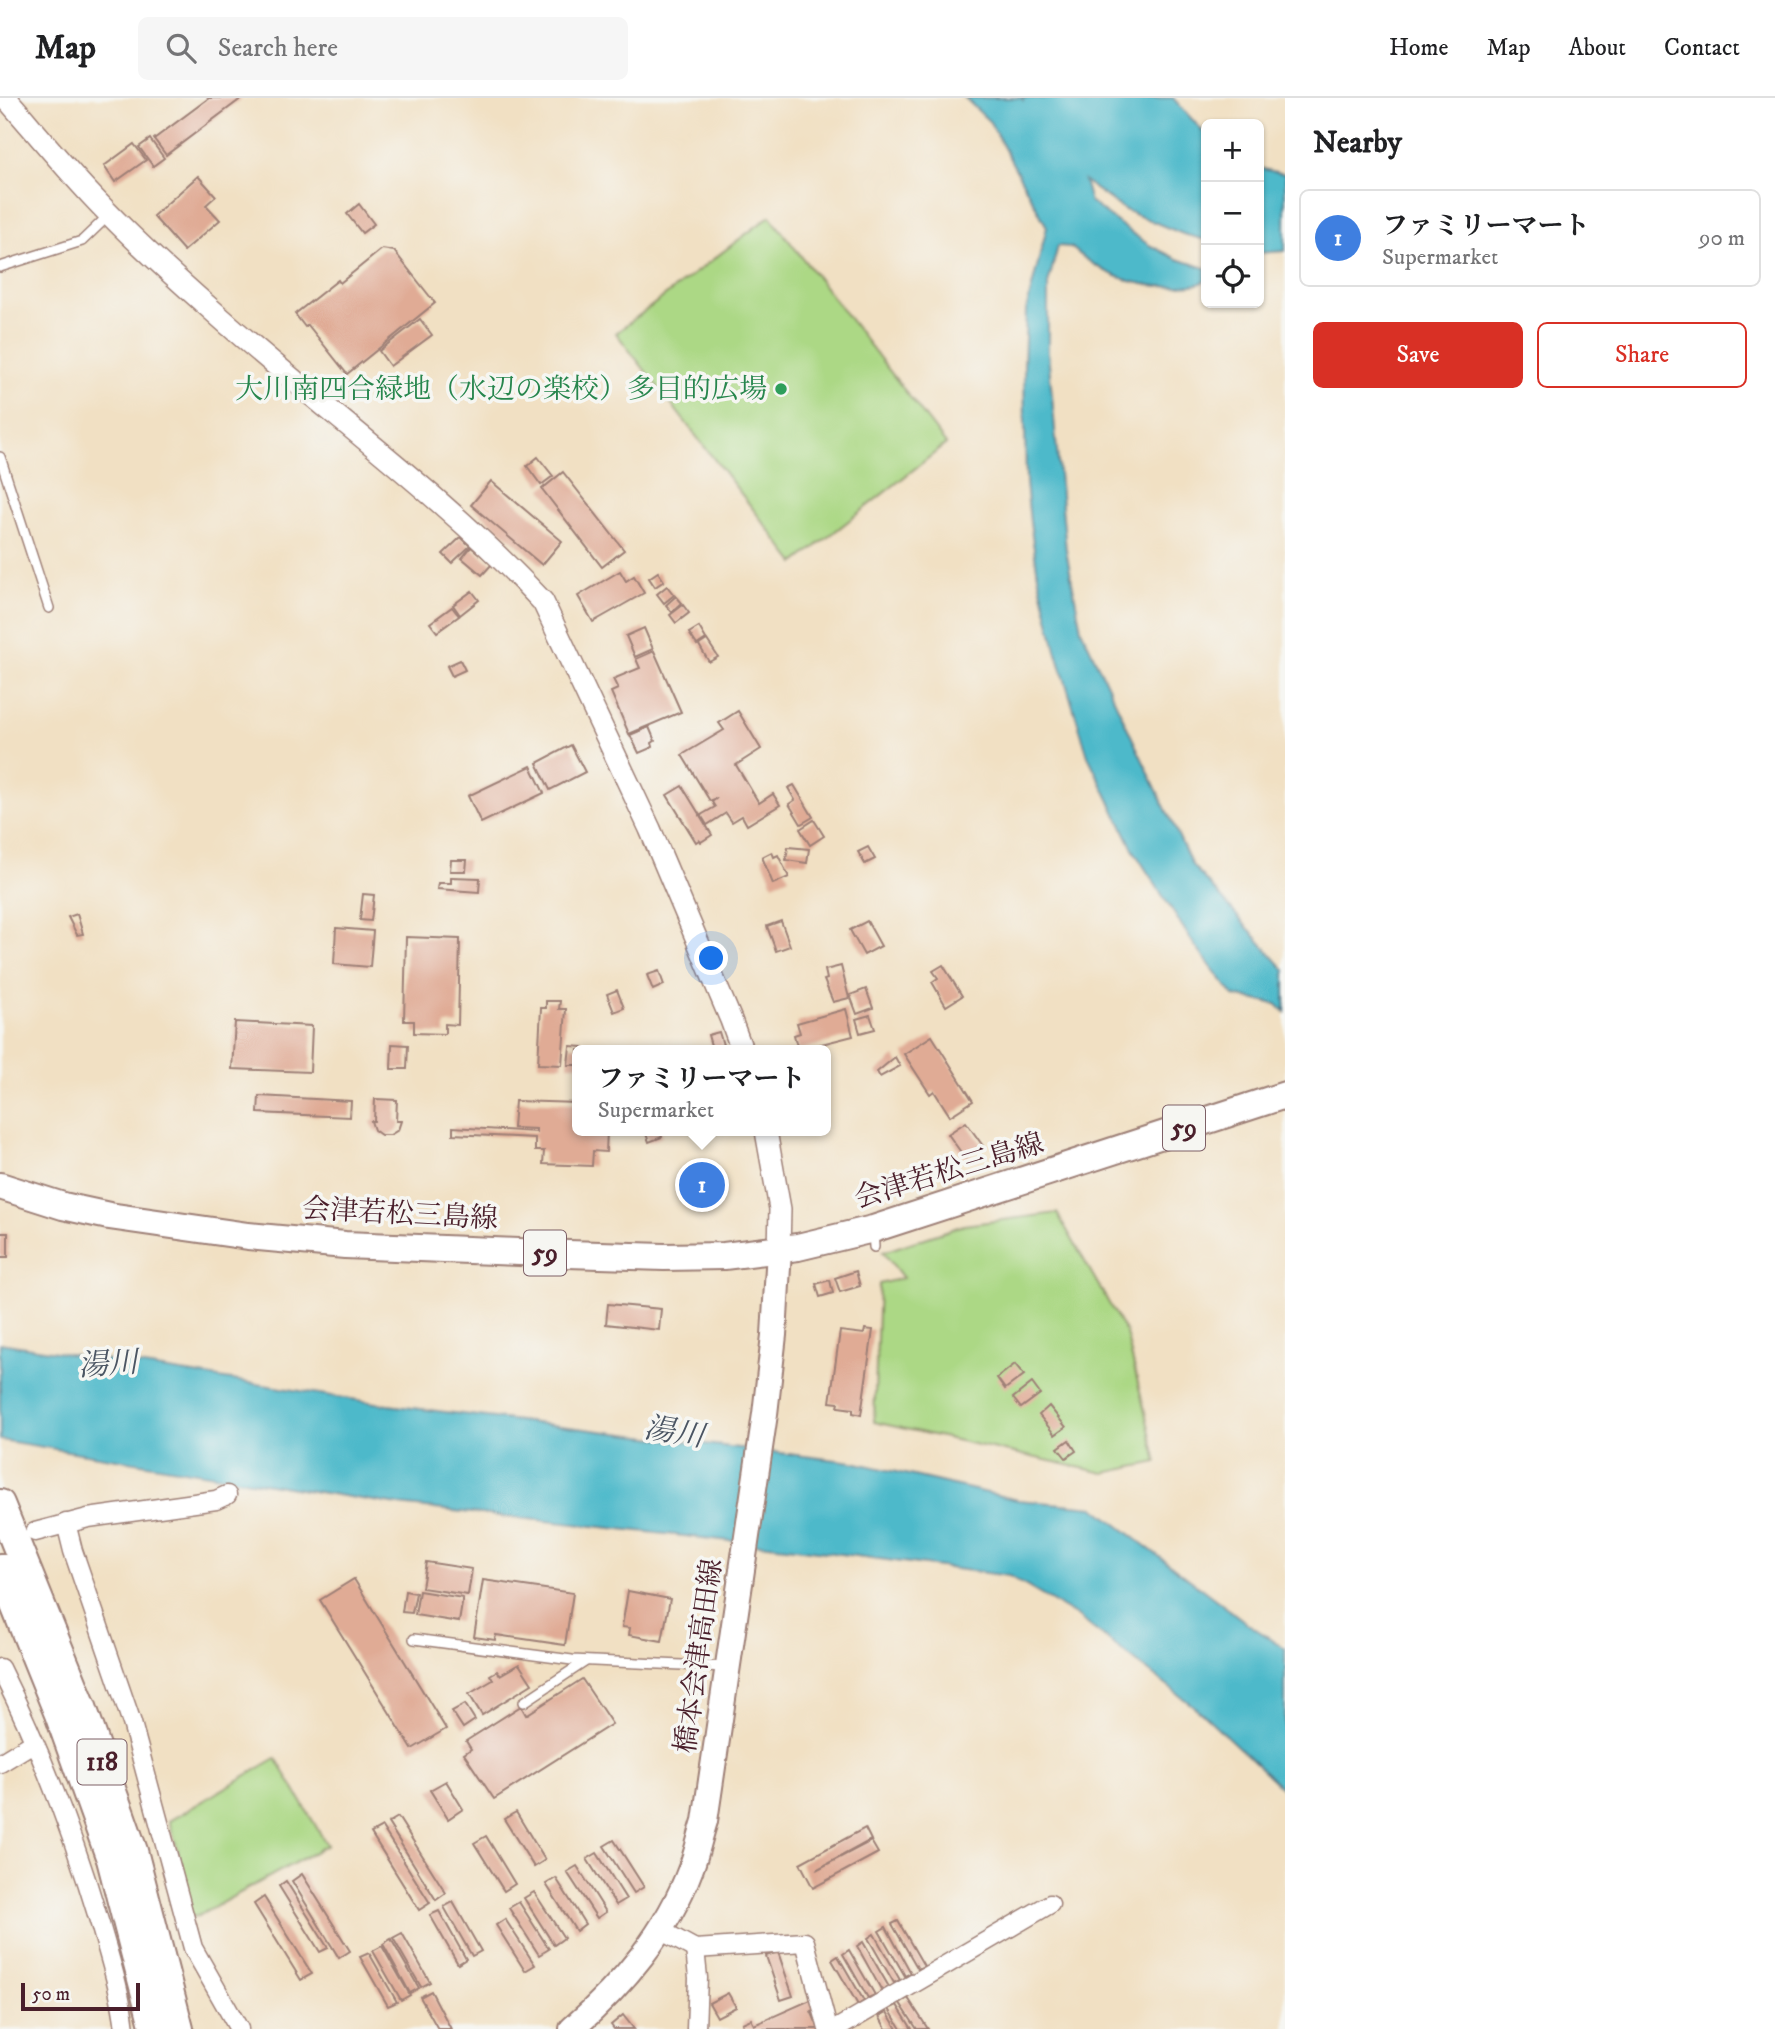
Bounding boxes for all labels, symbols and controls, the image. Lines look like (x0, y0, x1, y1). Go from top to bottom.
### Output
search box (138, 17, 628, 80)
text: Map (35, 28, 96, 69)
icon: search (162, 29, 200, 67)
text: Search here (218, 32, 338, 65)
text: Home (1389, 33, 1448, 63)
text: Map (1486, 33, 1531, 63)
text: About (1569, 33, 1626, 63)
text: Contact (1664, 33, 1740, 63)
map controls (1201, 119, 1264, 308)
button: + (1201, 119, 1264, 182)
text: Nearby (1313, 125, 1402, 162)
button: − (1201, 182, 1264, 245)
text: ファミリーマート (1382, 210, 1589, 243)
text: 1 (1334, 224, 1342, 253)
text: 90 m (1699, 224, 1745, 253)
text: Supermarket (1382, 243, 1498, 272)
button: locate (1201, 245, 1264, 308)
button: Save (1313, 322, 1523, 388)
button: Share (1537, 322, 1747, 388)
place label: 大川南四合緑地（水辺の楽校）多目的広場 (235, 372, 767, 407)
marker: 大川南四合緑地（水辺の楽校）多目的広場 (773, 381, 789, 397)
your location (694, 941, 728, 975)
popup (572, 1045, 831, 1136)
text: ファミリーマート (598, 1063, 805, 1096)
text: Supermarket (598, 1096, 714, 1125)
road number: 59 (1163, 1105, 1205, 1150)
street label: 会津若松三島線 (850, 1126, 1048, 1216)
pin: 1 (679, 1159, 725, 1211)
street label: 会津若松三島線 (301, 1191, 499, 1237)
road number: 59 (524, 1230, 566, 1276)
water label: 湯川 (77, 1344, 142, 1386)
water label: 湯川 (641, 1410, 709, 1456)
street label: 橋本会津高田線 (668, 1557, 730, 1755)
road number: 118 (78, 1740, 126, 1784)
scale bar (21, 1980, 140, 2012)
text: 50 m (32, 1983, 70, 2006)

